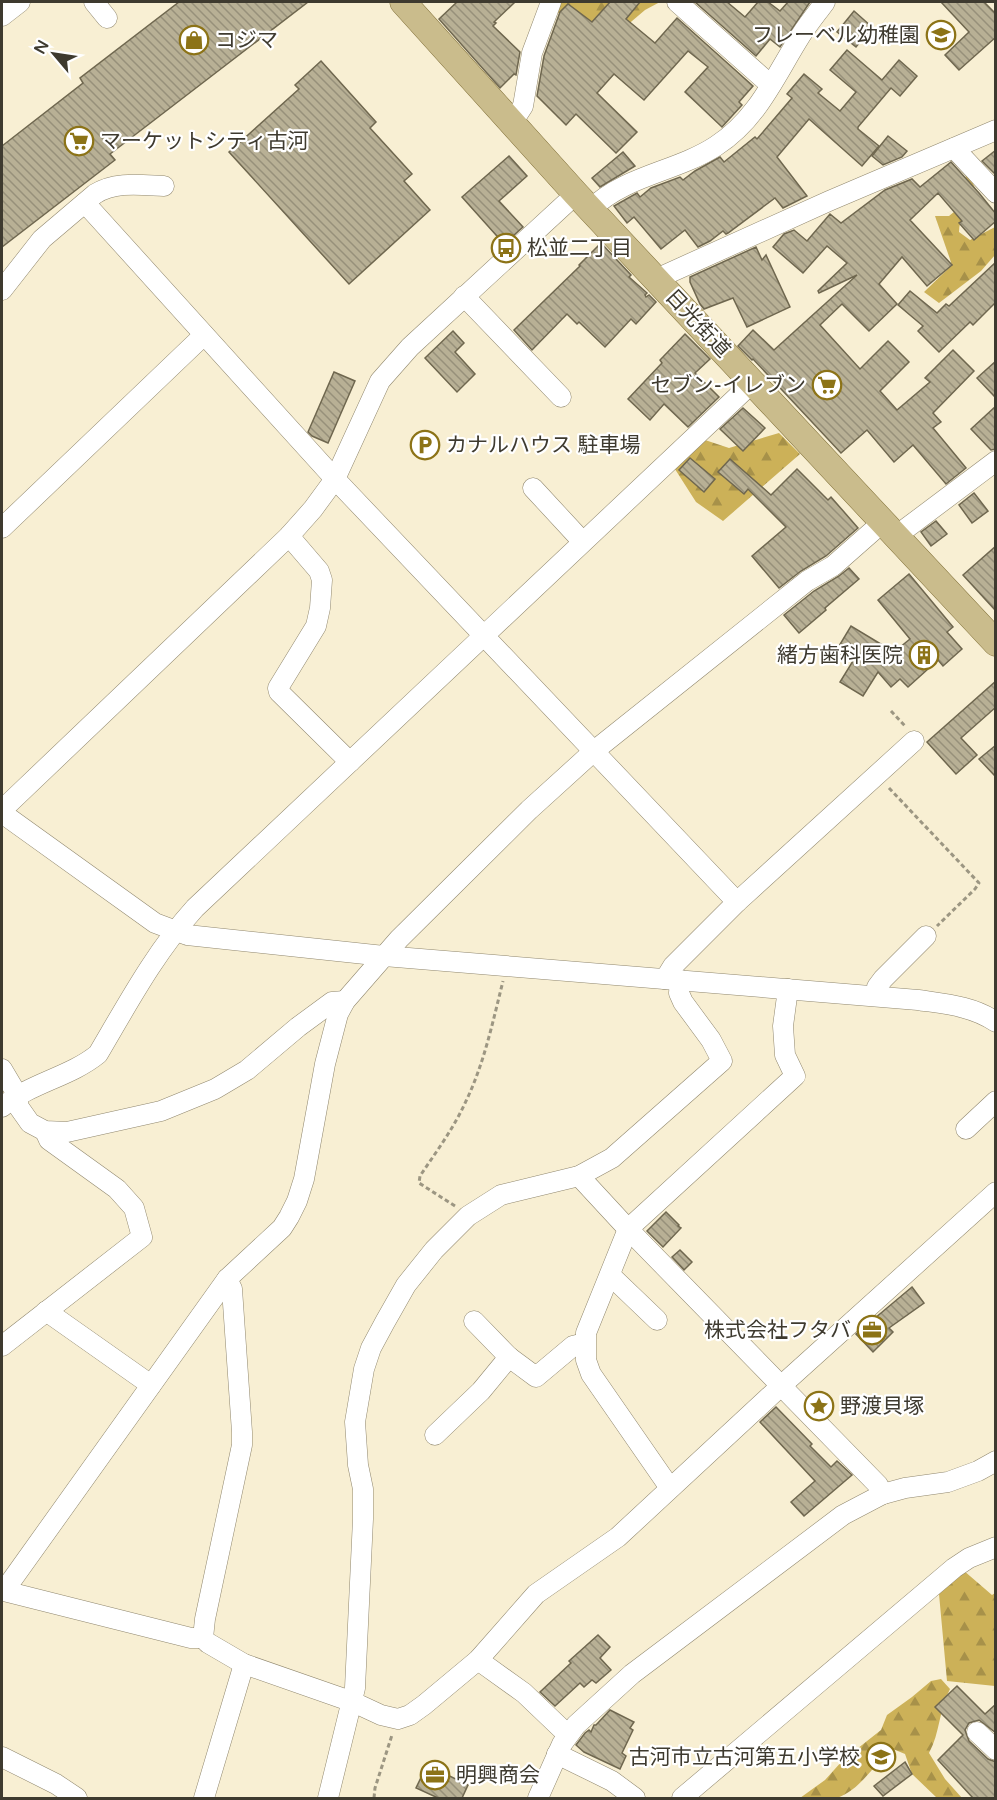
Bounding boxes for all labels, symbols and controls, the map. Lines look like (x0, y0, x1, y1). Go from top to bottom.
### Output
school or university icon: フレーベル幼稚園 (925, 19, 957, 51)
place label: フレーベル幼稚園 (752, 23, 920, 48)
north arrow (24, 24, 84, 84)
shop icon: コジマ (178, 24, 210, 56)
place label: コジマ (215, 28, 278, 53)
text: N (30, 37, 54, 58)
supermarket icon: マーケットシティ古河 (63, 125, 95, 157)
place label: マーケットシティ古河 (100, 129, 309, 154)
bus stop icon: 松並二丁目 (490, 232, 522, 264)
place label: 松並二丁目 (527, 236, 632, 261)
street label: 日光街道 (660, 284, 735, 363)
supermarket icon: セブン-イレブン (811, 369, 843, 401)
place label: セブン-イレブン (650, 373, 806, 398)
parking icon: カナルハウス 駐車場 (409, 429, 441, 461)
place label: カナルハウス 駐車場 (446, 433, 640, 458)
building icon: 緒方歯科医院 (908, 639, 940, 671)
place label: 緒方歯科医院 (777, 643, 903, 668)
office icon: 株式会社フタバ (856, 1314, 888, 1346)
place label: 株式会社フタバ (704, 1318, 851, 1343)
place icon: 野渡貝塚 (803, 1390, 835, 1422)
place label: 野渡貝塚 (840, 1394, 924, 1419)
school or university icon: 古河市立古河第五小学校 (865, 1741, 897, 1773)
place label: 古河市立古河第五小学校 (629, 1745, 860, 1770)
office icon: 明興商会 (419, 1759, 451, 1791)
place label: 明興商会 (456, 1763, 540, 1788)

